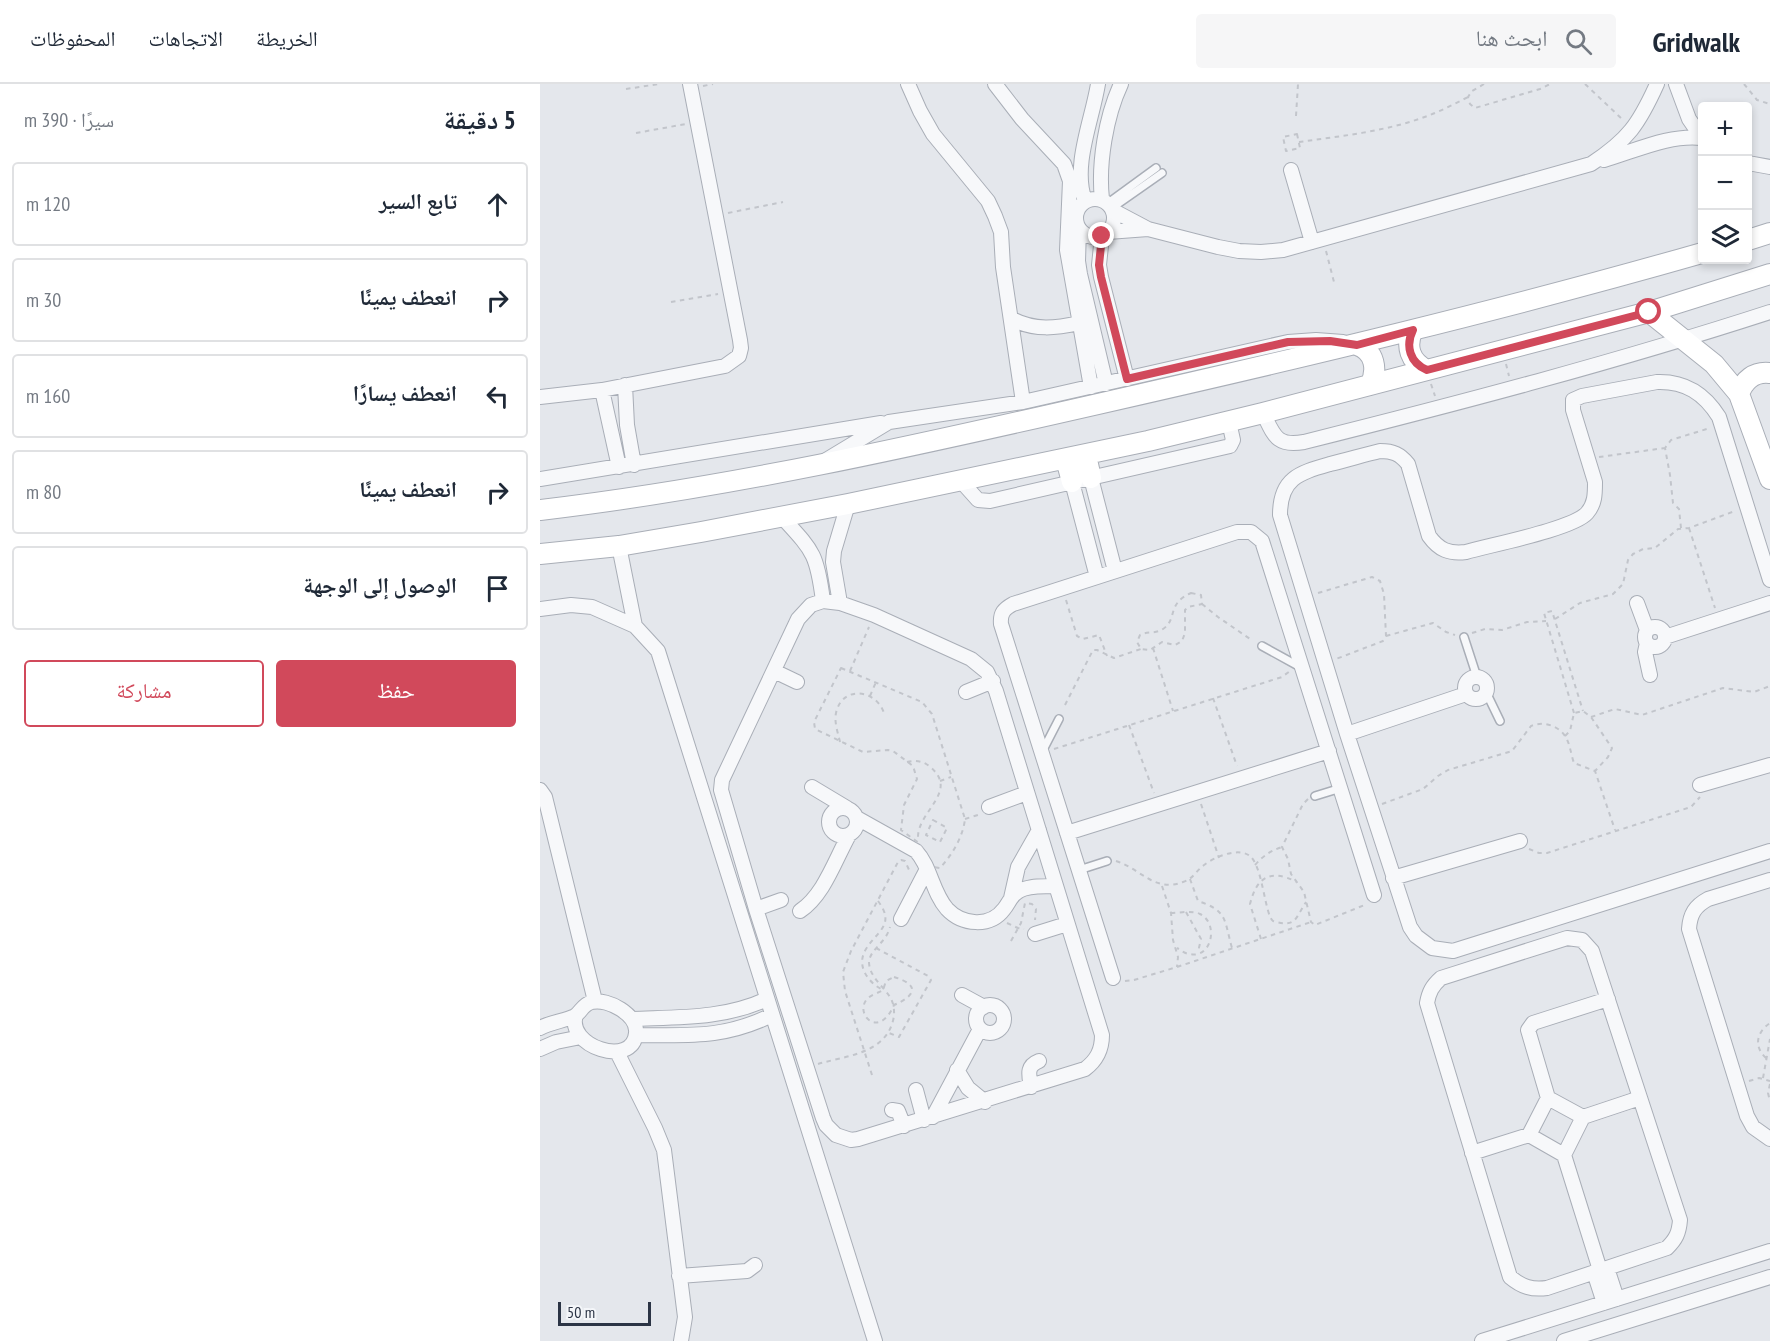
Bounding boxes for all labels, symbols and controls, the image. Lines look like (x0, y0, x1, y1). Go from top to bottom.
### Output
search box (1196, 14, 1616, 68)
text: Gridwalk (1652, 23, 1740, 60)
text: ابحث هنا (1476, 24, 1547, 52)
text: المحفوظات (30, 25, 115, 52)
text: الاتجاهات (148, 25, 223, 52)
text: الخريطة (256, 25, 318, 52)
icon: search (1562, 25, 1595, 58)
map controls (1698, 102, 1752, 264)
button: + (1698, 102, 1752, 156)
text: 5 دقيقة (444, 103, 516, 136)
text: سيرًا · 390 m (24, 107, 114, 133)
button: − (1698, 156, 1752, 210)
text: تابع السير (379, 187, 457, 215)
icon: ahead (481, 188, 514, 221)
text: 120 m (26, 191, 70, 217)
button: layers (1698, 210, 1752, 264)
route end (1088, 222, 1114, 248)
text: انعطف يمينًا (359, 283, 457, 311)
icon: right (481, 284, 514, 317)
text: 30 m (26, 287, 61, 313)
route start (1635, 298, 1661, 324)
text: انعطف يسارًا (353, 379, 457, 407)
icon: left (481, 380, 514, 413)
text: 160 m (26, 383, 70, 409)
text: انعطف يمينًا (359, 475, 457, 503)
icon: right (481, 476, 514, 509)
text: 80 m (26, 479, 61, 505)
text: الوصول إلى الوجهة (303, 571, 457, 599)
icon: arrive (481, 572, 514, 605)
button: مشاركة (24, 660, 264, 727)
button: حفظ (276, 660, 516, 727)
scale bar (558, 1299, 651, 1326)
text: 50 m (567, 1302, 595, 1322)

